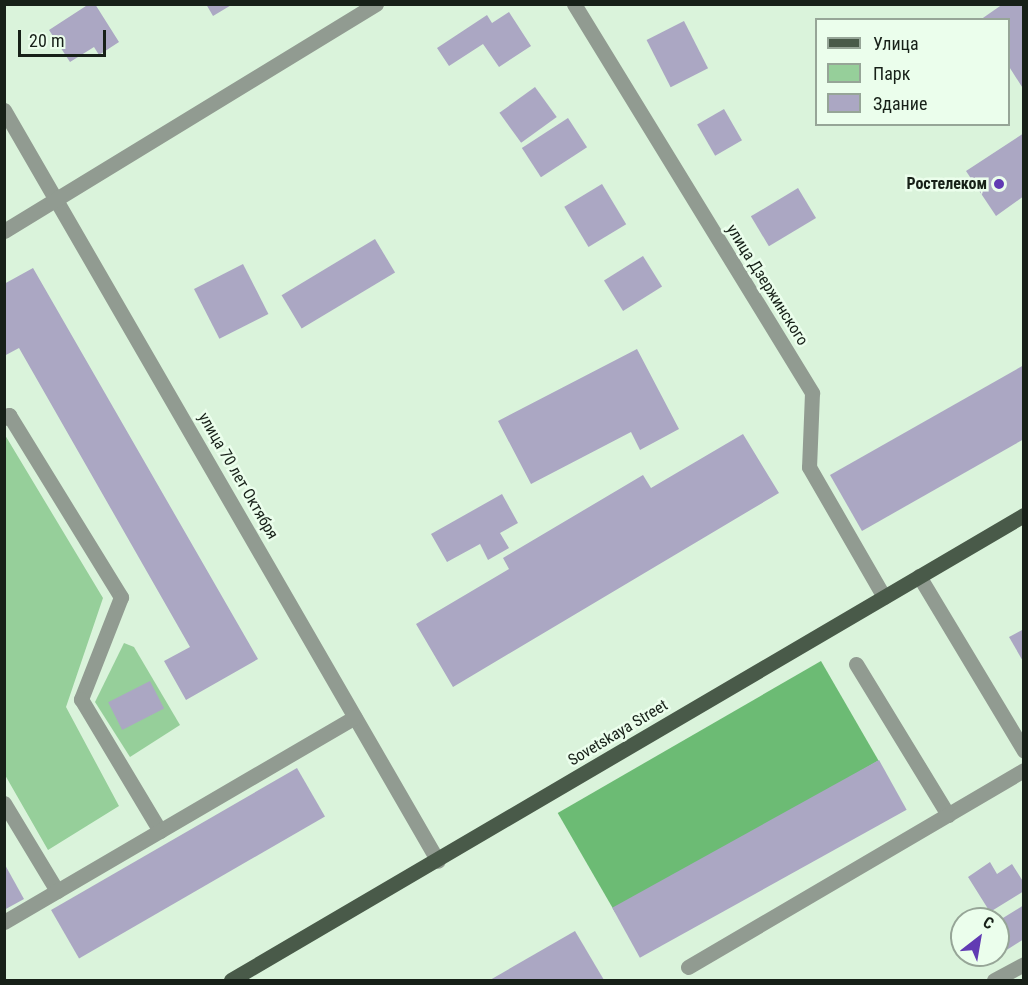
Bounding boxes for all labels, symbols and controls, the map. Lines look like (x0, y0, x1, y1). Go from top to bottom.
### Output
scale bar (21, 18, 110, 56)
legend (815, 18, 1010, 126)
text: 20 m (29, 30, 64, 51)
text: Улица (873, 33, 919, 54)
text: Парк (873, 63, 910, 84)
text: Здание (873, 93, 927, 114)
place label: Ростелеком (906, 174, 987, 194)
marker: Ростелеком (992, 177, 1006, 191)
street label: улица Дзержинского (722, 221, 812, 349)
street label: улица 70 лет Октября (194, 409, 282, 543)
street label: Sovetskaya Street (565, 696, 671, 770)
north arrow (950, 907, 1010, 967)
text: С (980, 912, 997, 933)

